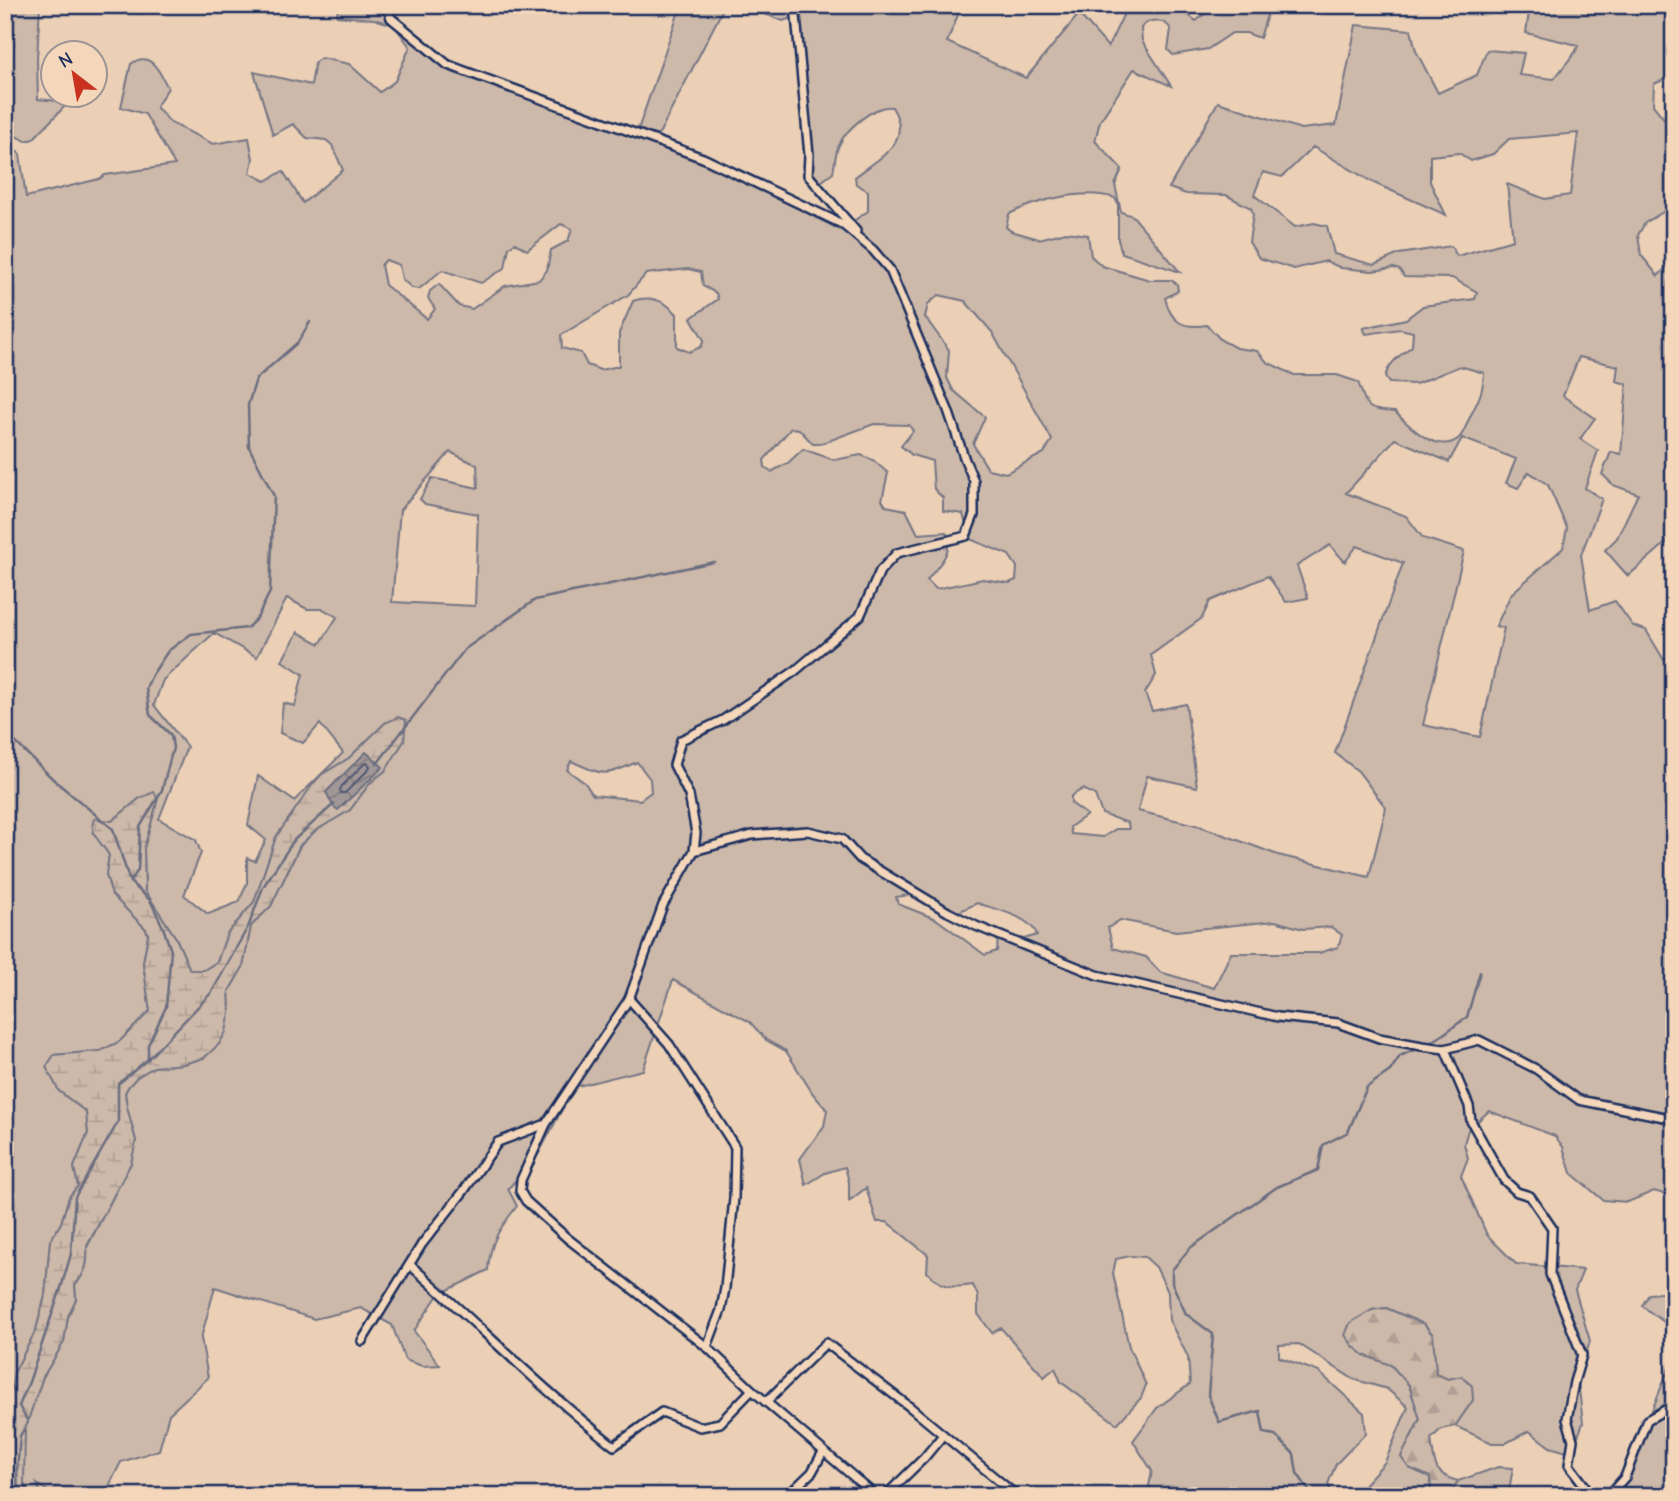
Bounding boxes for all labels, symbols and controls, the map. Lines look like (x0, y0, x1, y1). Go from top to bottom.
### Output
north arrow (38, 38, 108, 108)
text: N (55, 48, 77, 73)

